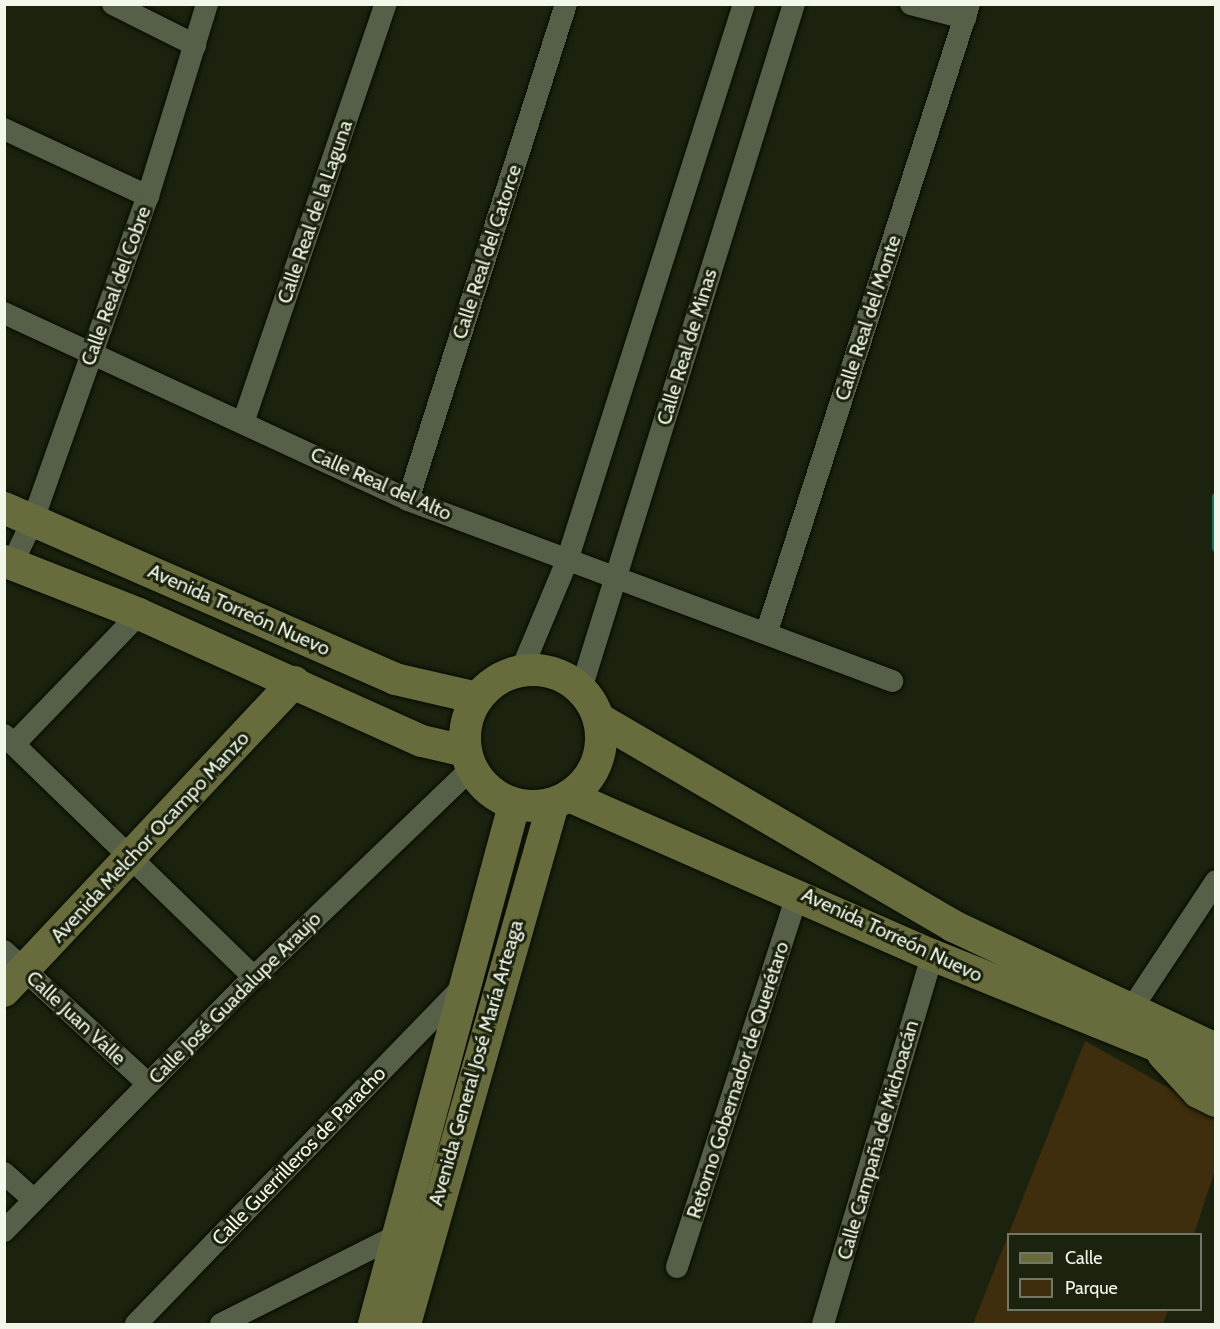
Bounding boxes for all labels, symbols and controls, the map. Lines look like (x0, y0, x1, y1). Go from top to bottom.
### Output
street label: Calle Real de la Laguna (272, 117, 358, 307)
street label: Calle Real del Catorce (447, 162, 527, 342)
street label: Calle Real del Cobre (76, 203, 156, 369)
street label: Calle Real del Monte (830, 232, 906, 404)
street label: Calle Real de Minas (652, 266, 722, 428)
street label: Calle Real del Alto (307, 442, 455, 526)
street label: Avenida Torreón Nuevo (144, 559, 334, 661)
street label: Avenida Melchor Ocampo Manzo (46, 726, 254, 948)
street label: Avenida Torreón Nuevo (798, 883, 986, 987)
street label: Calle José Guadalupe Araujo (144, 907, 326, 1089)
street label: Avenida General José María Arteaga (424, 917, 528, 1209)
street label: Retorno Gobernador de Querétaro (682, 938, 794, 1222)
street label: Calle Juan Valle (21, 966, 131, 1070)
street label: Calle Campaña de Michoacán (832, 1018, 924, 1262)
street label: Calle Guerrilleros de Paracho (207, 1061, 391, 1251)
legend (1007, 1233, 1202, 1311)
text: Calle (1065, 1247, 1102, 1269)
text: Parque (1065, 1277, 1118, 1299)

